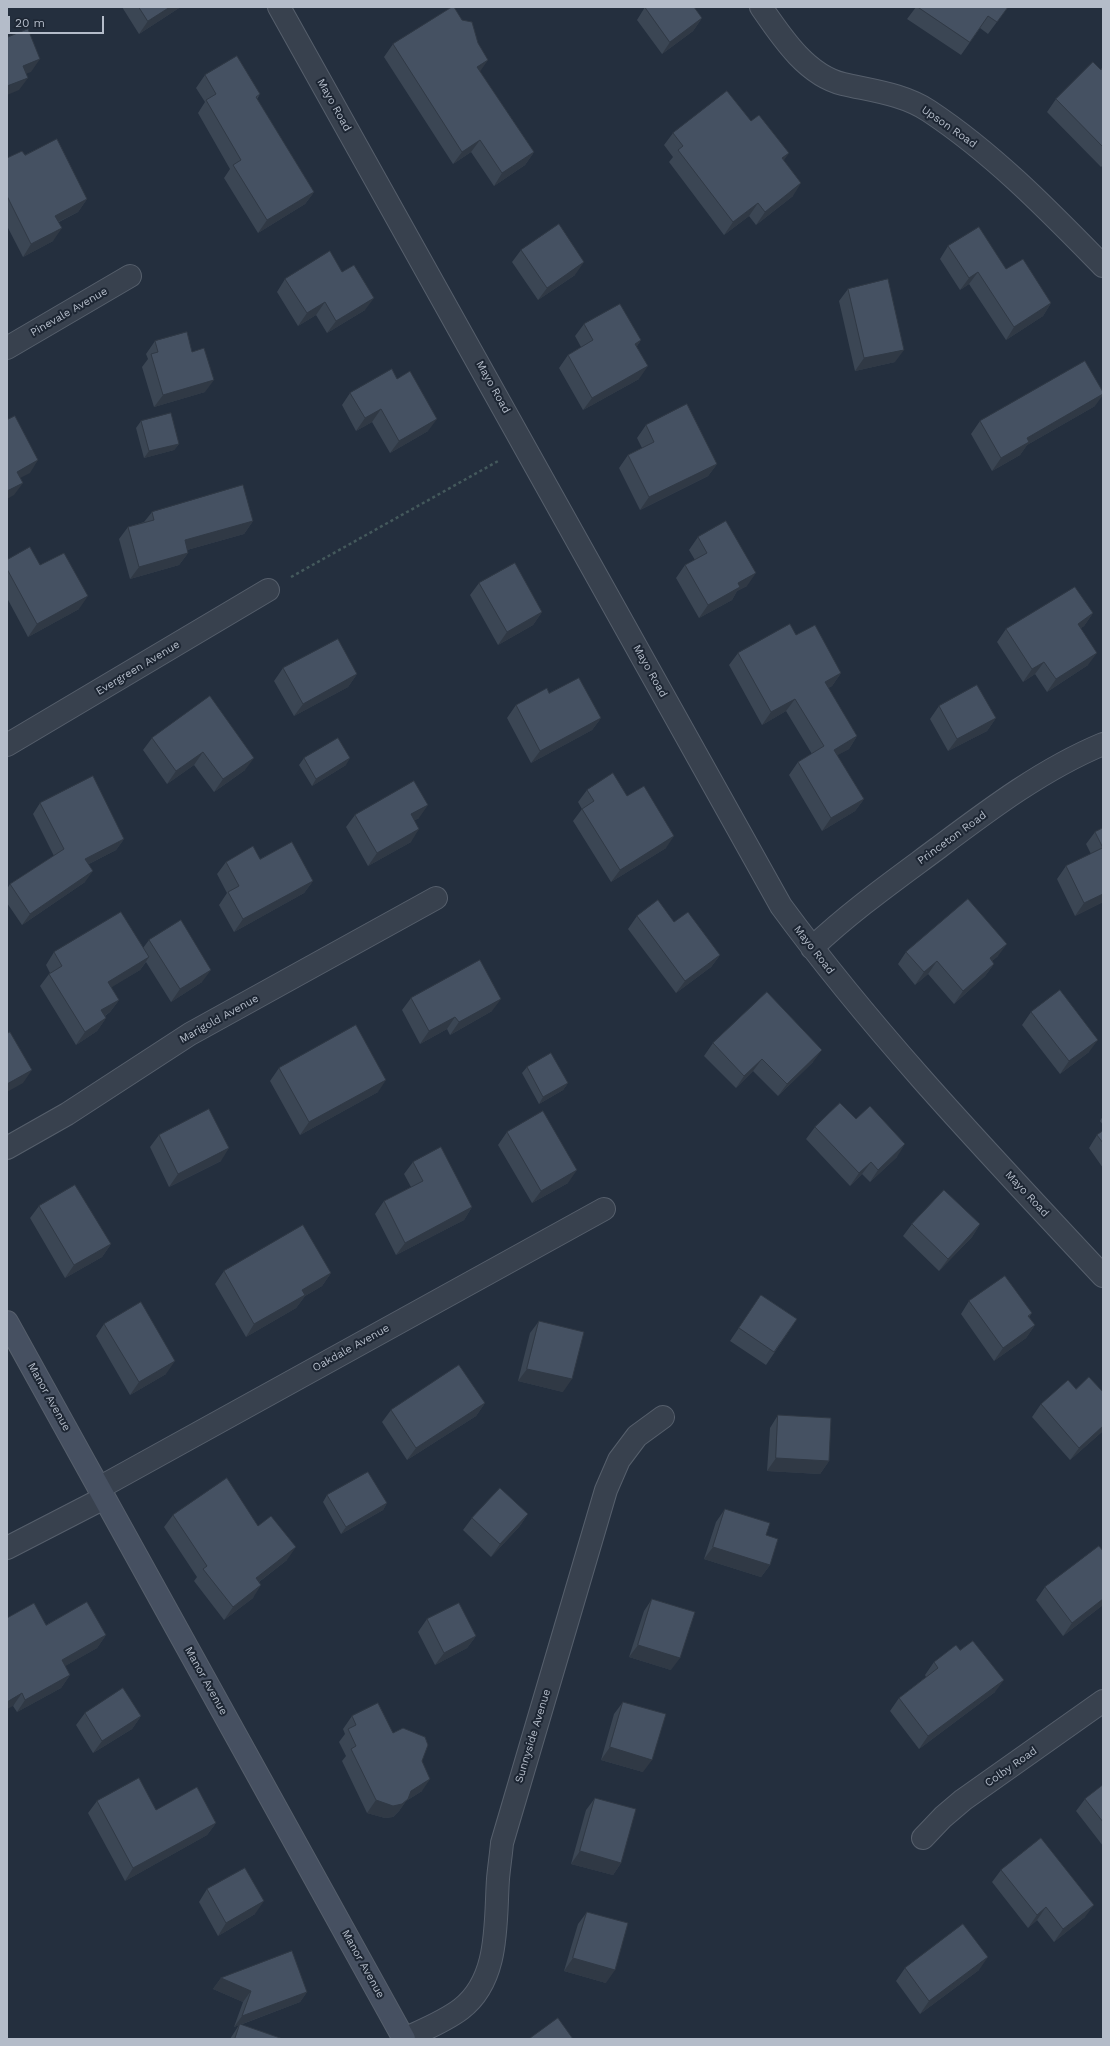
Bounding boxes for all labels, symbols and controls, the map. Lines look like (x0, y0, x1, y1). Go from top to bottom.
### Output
scale bar (10, 8, 106, 34)
text: 20 m (15, 16, 45, 30)
street label: Mayo Road (314, 76, 354, 134)
street label: Upson Road (919, 103, 979, 151)
street label: Pinevale Avenue (28, 285, 110, 339)
street label: Mayo Road (473, 358, 513, 416)
street label: Evergreen Avenue (94, 638, 182, 698)
street label: Mayo Road (630, 642, 670, 700)
street label: Princeton Road (915, 809, 989, 867)
street label: Mayo Road (791, 923, 837, 977)
street label: Marigold Avenue (177, 992, 261, 1046)
street label: Mayo Road (1002, 1168, 1052, 1220)
street label: Oakdale Avenue (310, 1321, 392, 1375)
street label: Manor Avenue (25, 1361, 73, 1433)
street label: Manor Avenue (182, 1645, 230, 1717)
street label: Sunnyside Avenue (512, 1687, 554, 1785)
street label: Colby Road (982, 1744, 1040, 1790)
street label: Manor Avenue (339, 1928, 387, 2000)

